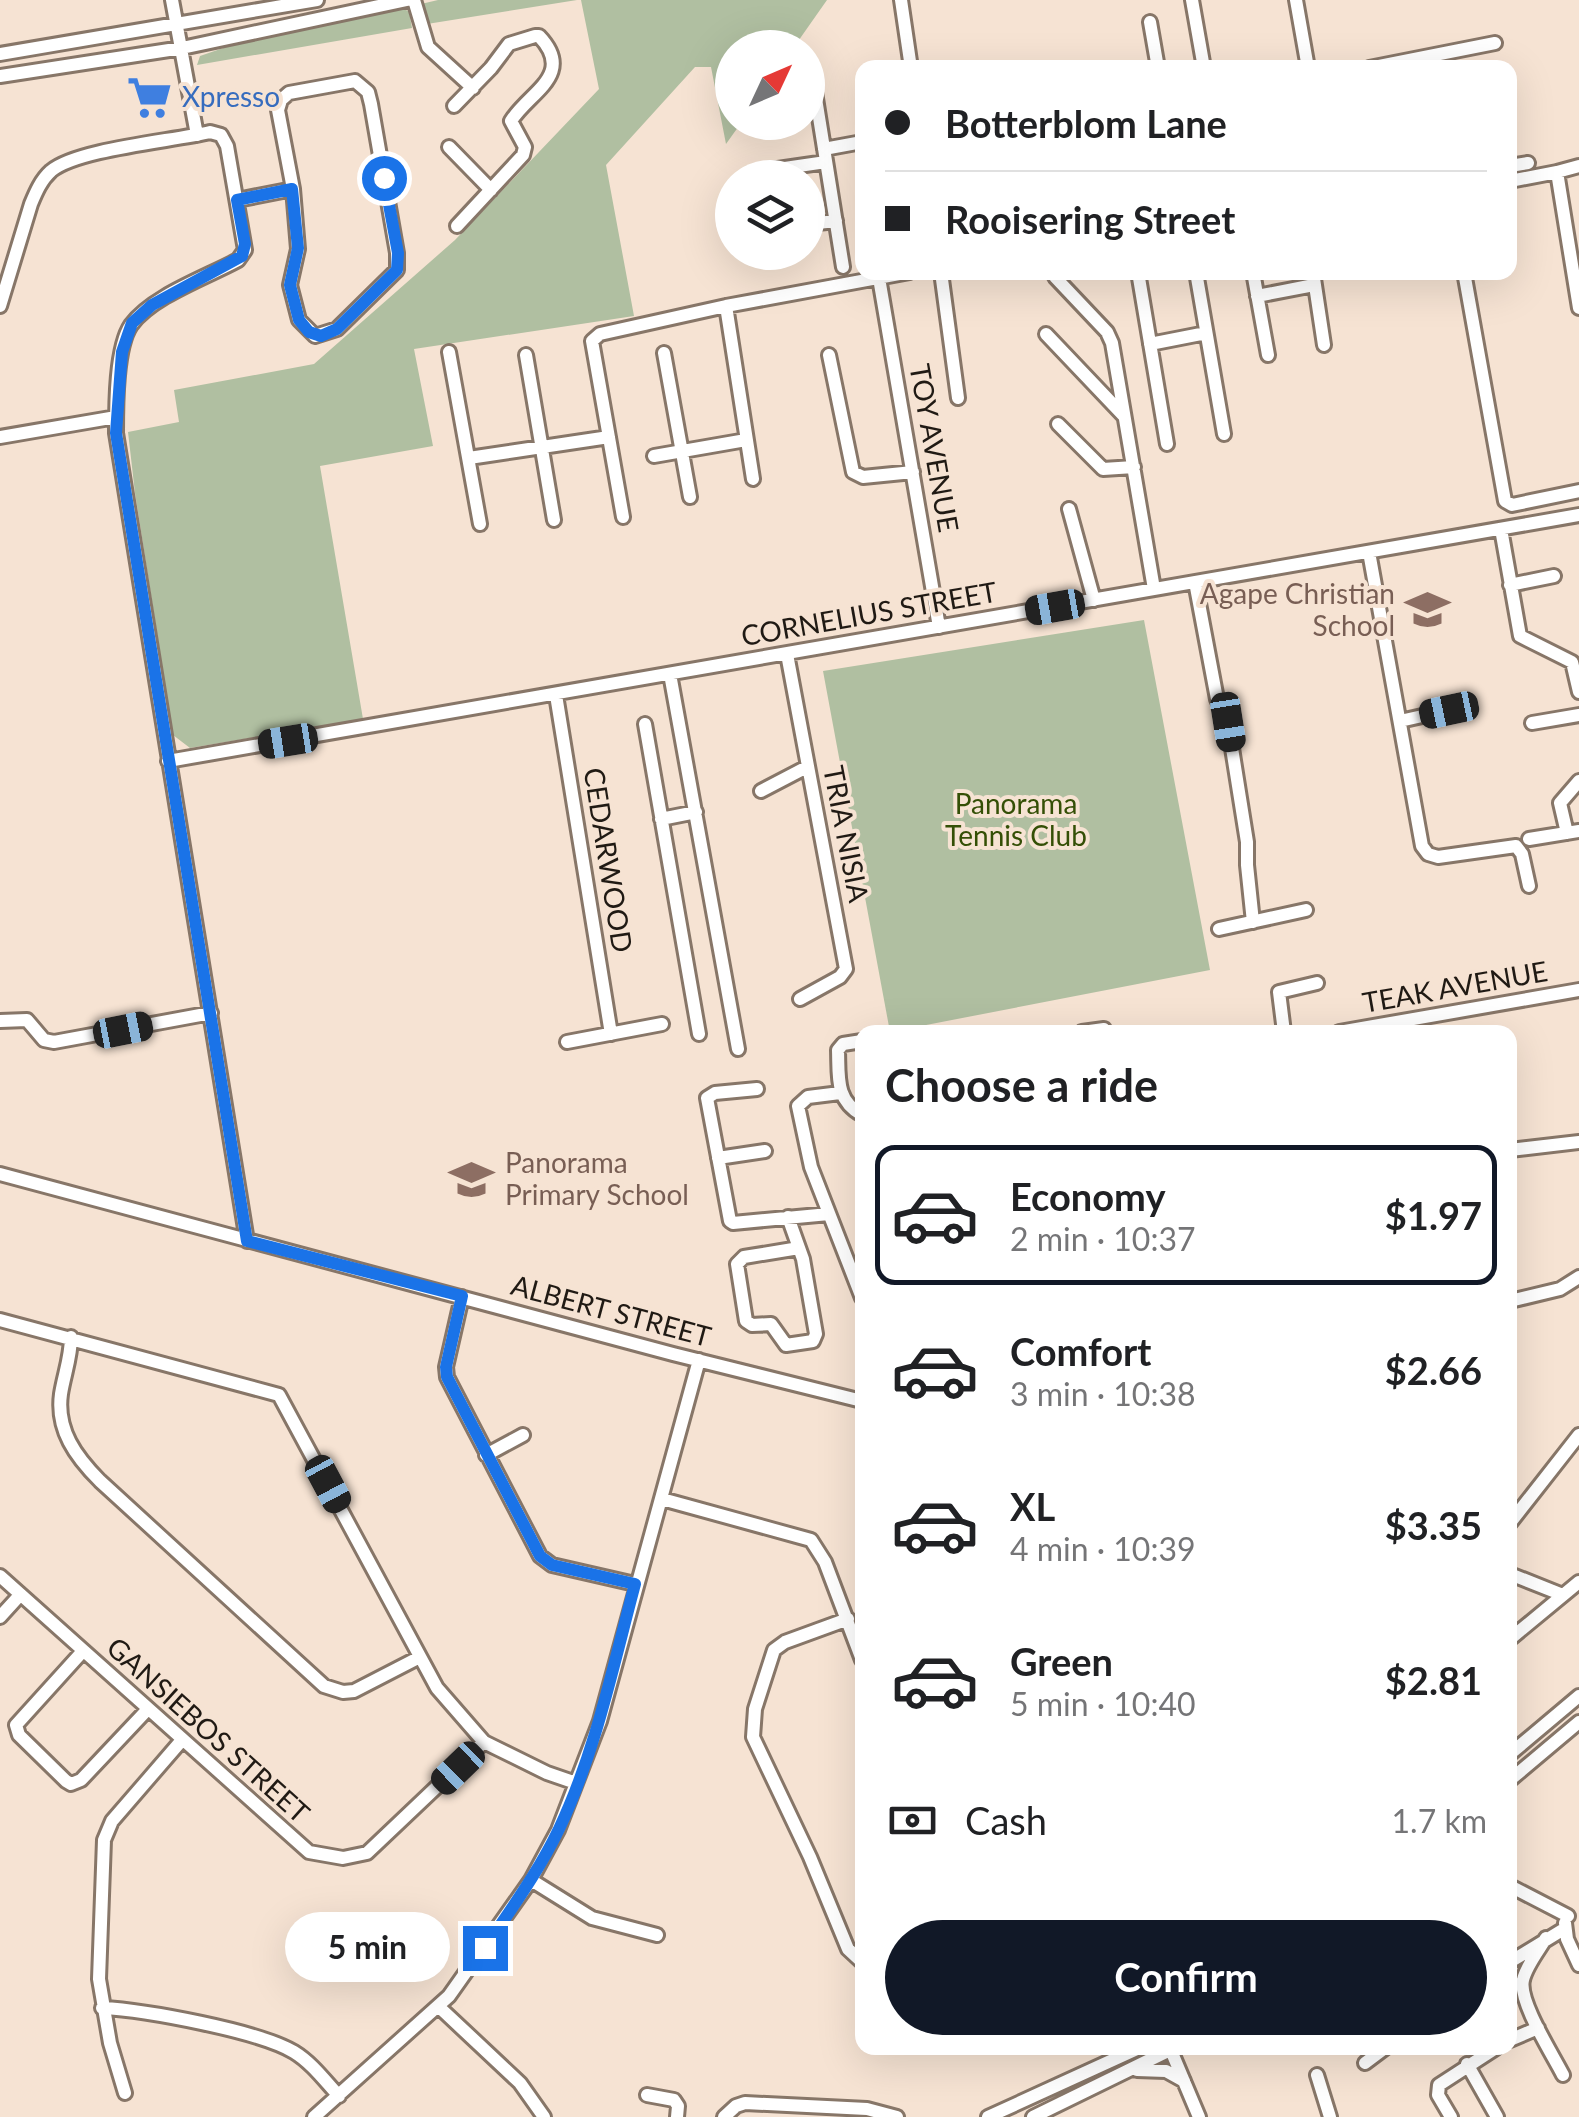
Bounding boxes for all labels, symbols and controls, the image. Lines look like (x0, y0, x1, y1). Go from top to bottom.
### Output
north arrow (715, 30, 825, 140)
map controls (715, 30, 825, 270)
supermarket icon: Xpresso (125, 73, 173, 121)
place label: Xpresso (182, 79, 280, 113)
text: Botterblom Lane (945, 100, 1227, 146)
route start (362, 156, 407, 201)
button: layers (715, 160, 825, 270)
text: Rooisering Street (945, 196, 1235, 242)
street label: TOY AVENUE (903, 361, 967, 535)
street label: CORNELIUS STREET (738, 574, 1000, 652)
place label: Agape Christian School (1200, 576, 1395, 642)
school or university icon: Agape Christian School (1404, 586, 1452, 634)
car (1023, 587, 1087, 627)
car (1417, 689, 1481, 731)
car (1208, 690, 1248, 754)
car (256, 721, 320, 761)
street label: TRIA NISIA (817, 763, 877, 905)
street label: CEDARWOOD (578, 765, 640, 955)
park label: Panorama Tennis Club (945, 786, 1087, 852)
street label: TEAK AVENUE (1360, 953, 1550, 1019)
car (91, 1010, 155, 1050)
text: Choose a ride (885, 1058, 1158, 1112)
place label: Panorama Primary School (505, 1145, 689, 1211)
school or university icon: Panorama Primary School (448, 1155, 496, 1203)
icon: car (890, 1170, 980, 1260)
text: Economy (1010, 1173, 1165, 1219)
text: $1.97 (1385, 1192, 1482, 1238)
text: 2 min · 10:37 (1010, 1219, 1196, 1258)
street label: ALBERT STREET (508, 1267, 715, 1353)
icon: car (890, 1325, 980, 1415)
text: Comfort (1010, 1328, 1151, 1374)
text: $2.66 (1385, 1347, 1482, 1393)
text: 3 min · 10:38 (1010, 1374, 1196, 1413)
car (301, 1450, 355, 1518)
icon: car (890, 1480, 980, 1570)
text: XL (1010, 1483, 1055, 1529)
text: $3.35 (1385, 1502, 1482, 1548)
text: 4 min · 10:39 (1010, 1529, 1196, 1568)
street label: GANSIEBOS STREET (100, 1629, 317, 1829)
icon: car (890, 1635, 980, 1725)
text: Green (1010, 1638, 1113, 1684)
text: $2.81 (1385, 1657, 1482, 1703)
text: 5 min · 10:40 (1010, 1684, 1196, 1723)
car (426, 1736, 490, 1800)
icon: cash (885, 1793, 940, 1848)
text: Cash (965, 1797, 1047, 1843)
text: 1.7 km (1392, 1801, 1487, 1840)
callout: 5 min (285, 1913, 450, 1983)
button: Confirm (885, 1920, 1487, 2035)
route end (463, 1926, 508, 1971)
text: 5 min (328, 1927, 407, 1966)

